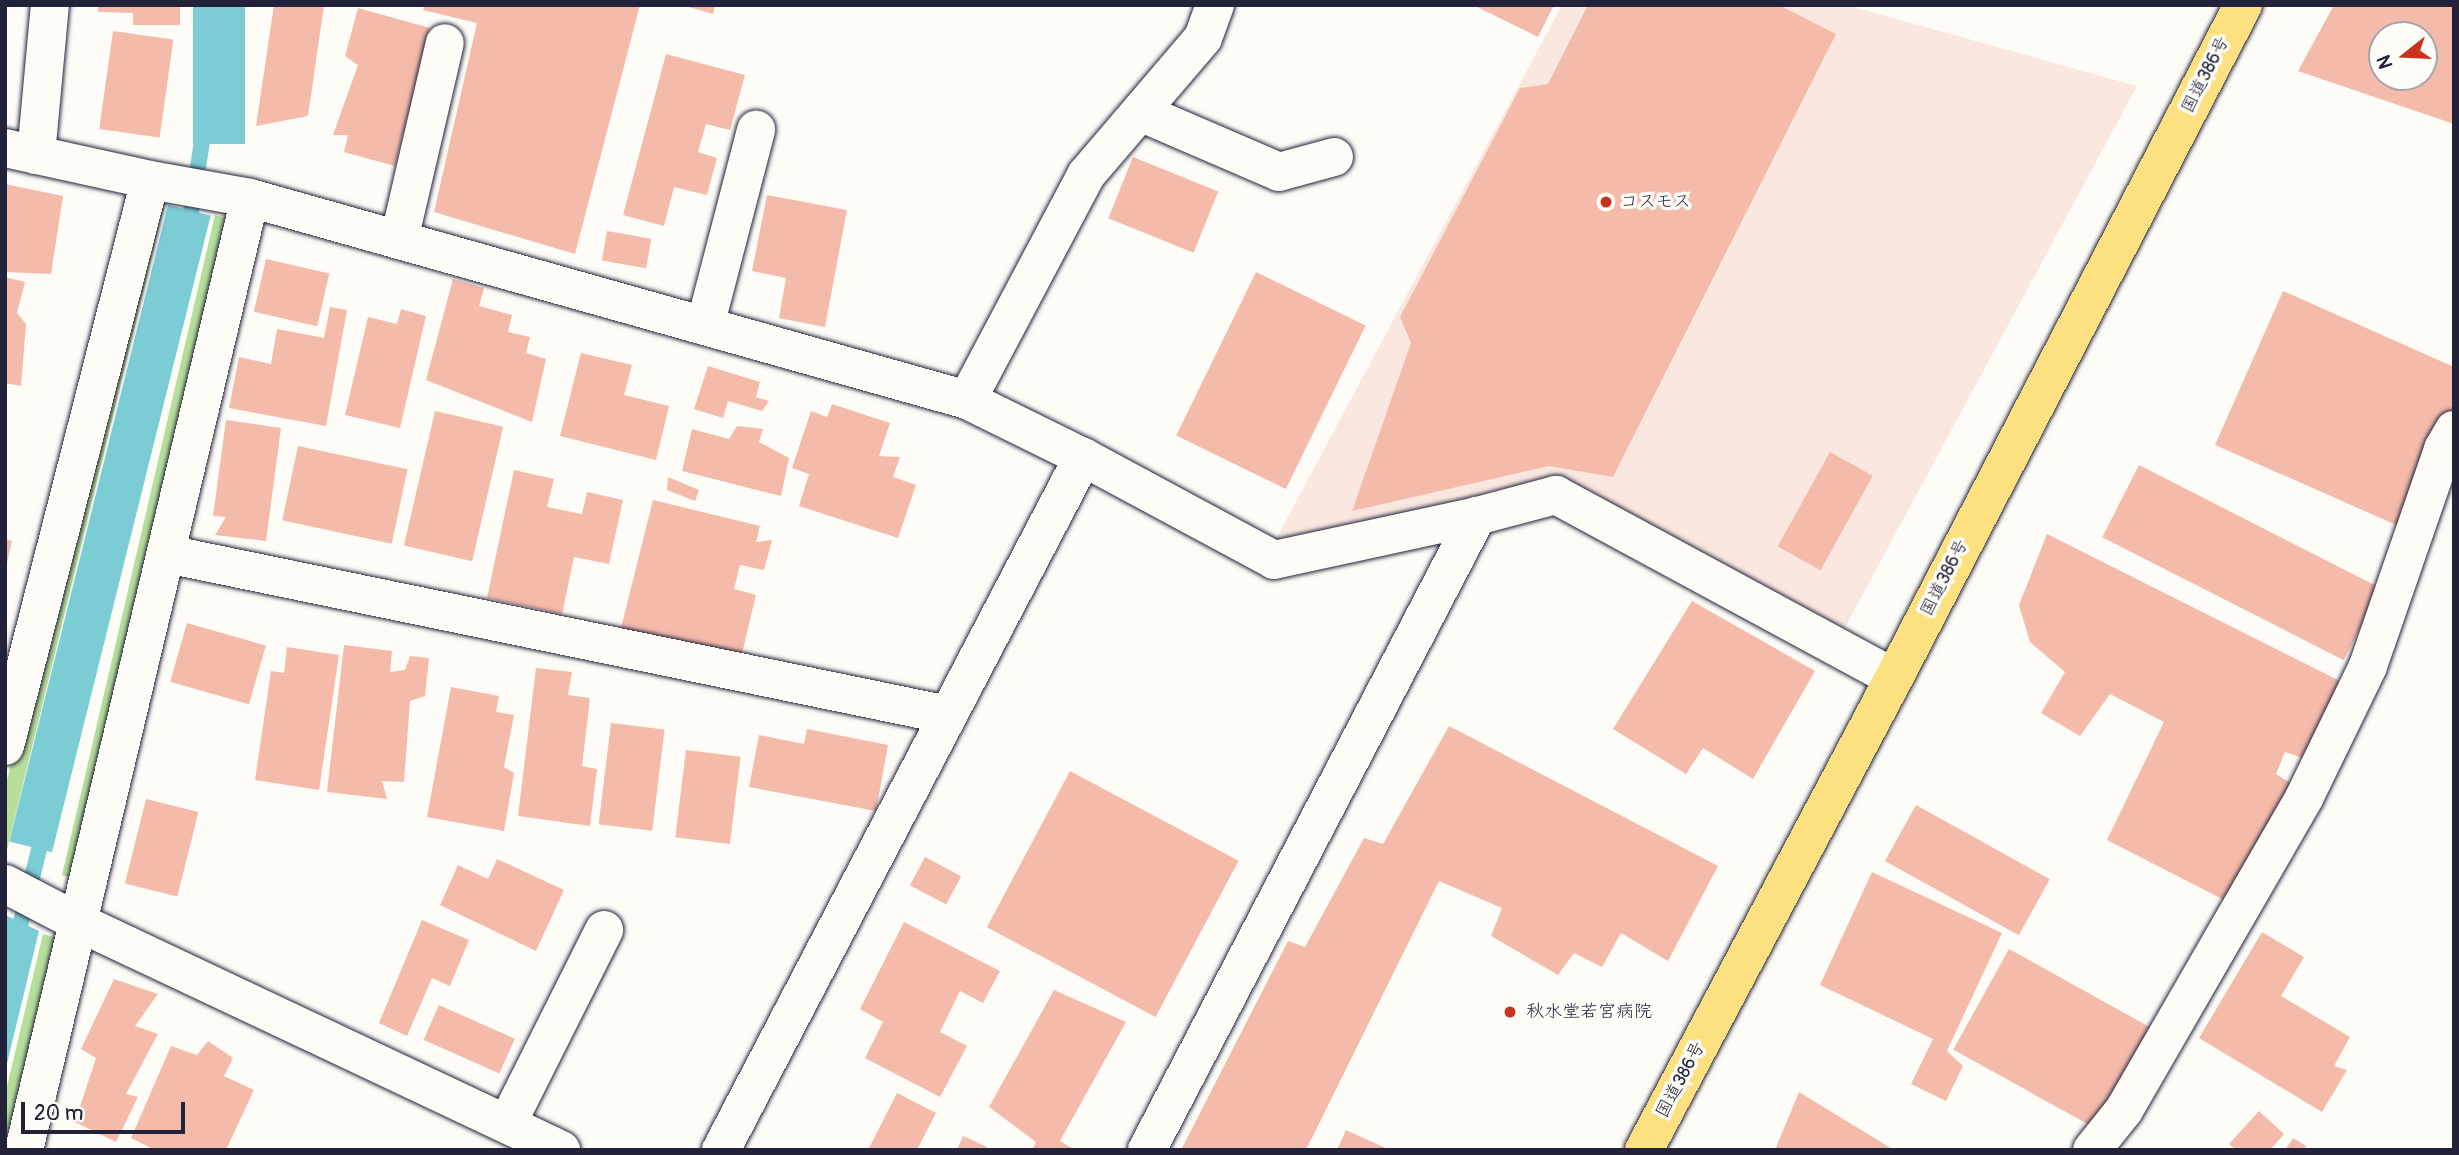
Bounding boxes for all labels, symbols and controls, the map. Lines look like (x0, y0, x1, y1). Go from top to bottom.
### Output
north arrow (2368, 21, 2438, 91)
street label: 国道386号 (2177, 33, 2235, 117)
text: N (2372, 52, 2398, 72)
place label: コスモス (1620, 191, 1692, 213)
marker: コスモス (1598, 194, 1614, 210)
street label: 国道386号 (1916, 536, 1974, 620)
place label: 秋水堂若宮病院 (1526, 1001, 1652, 1023)
marker: 秋水堂若宮病院 (1500, 1002, 1520, 1022)
street label: 国道386号 (1652, 1038, 1710, 1122)
scale bar (24, 1088, 189, 1132)
text: 20 m (34, 1100, 83, 1127)

